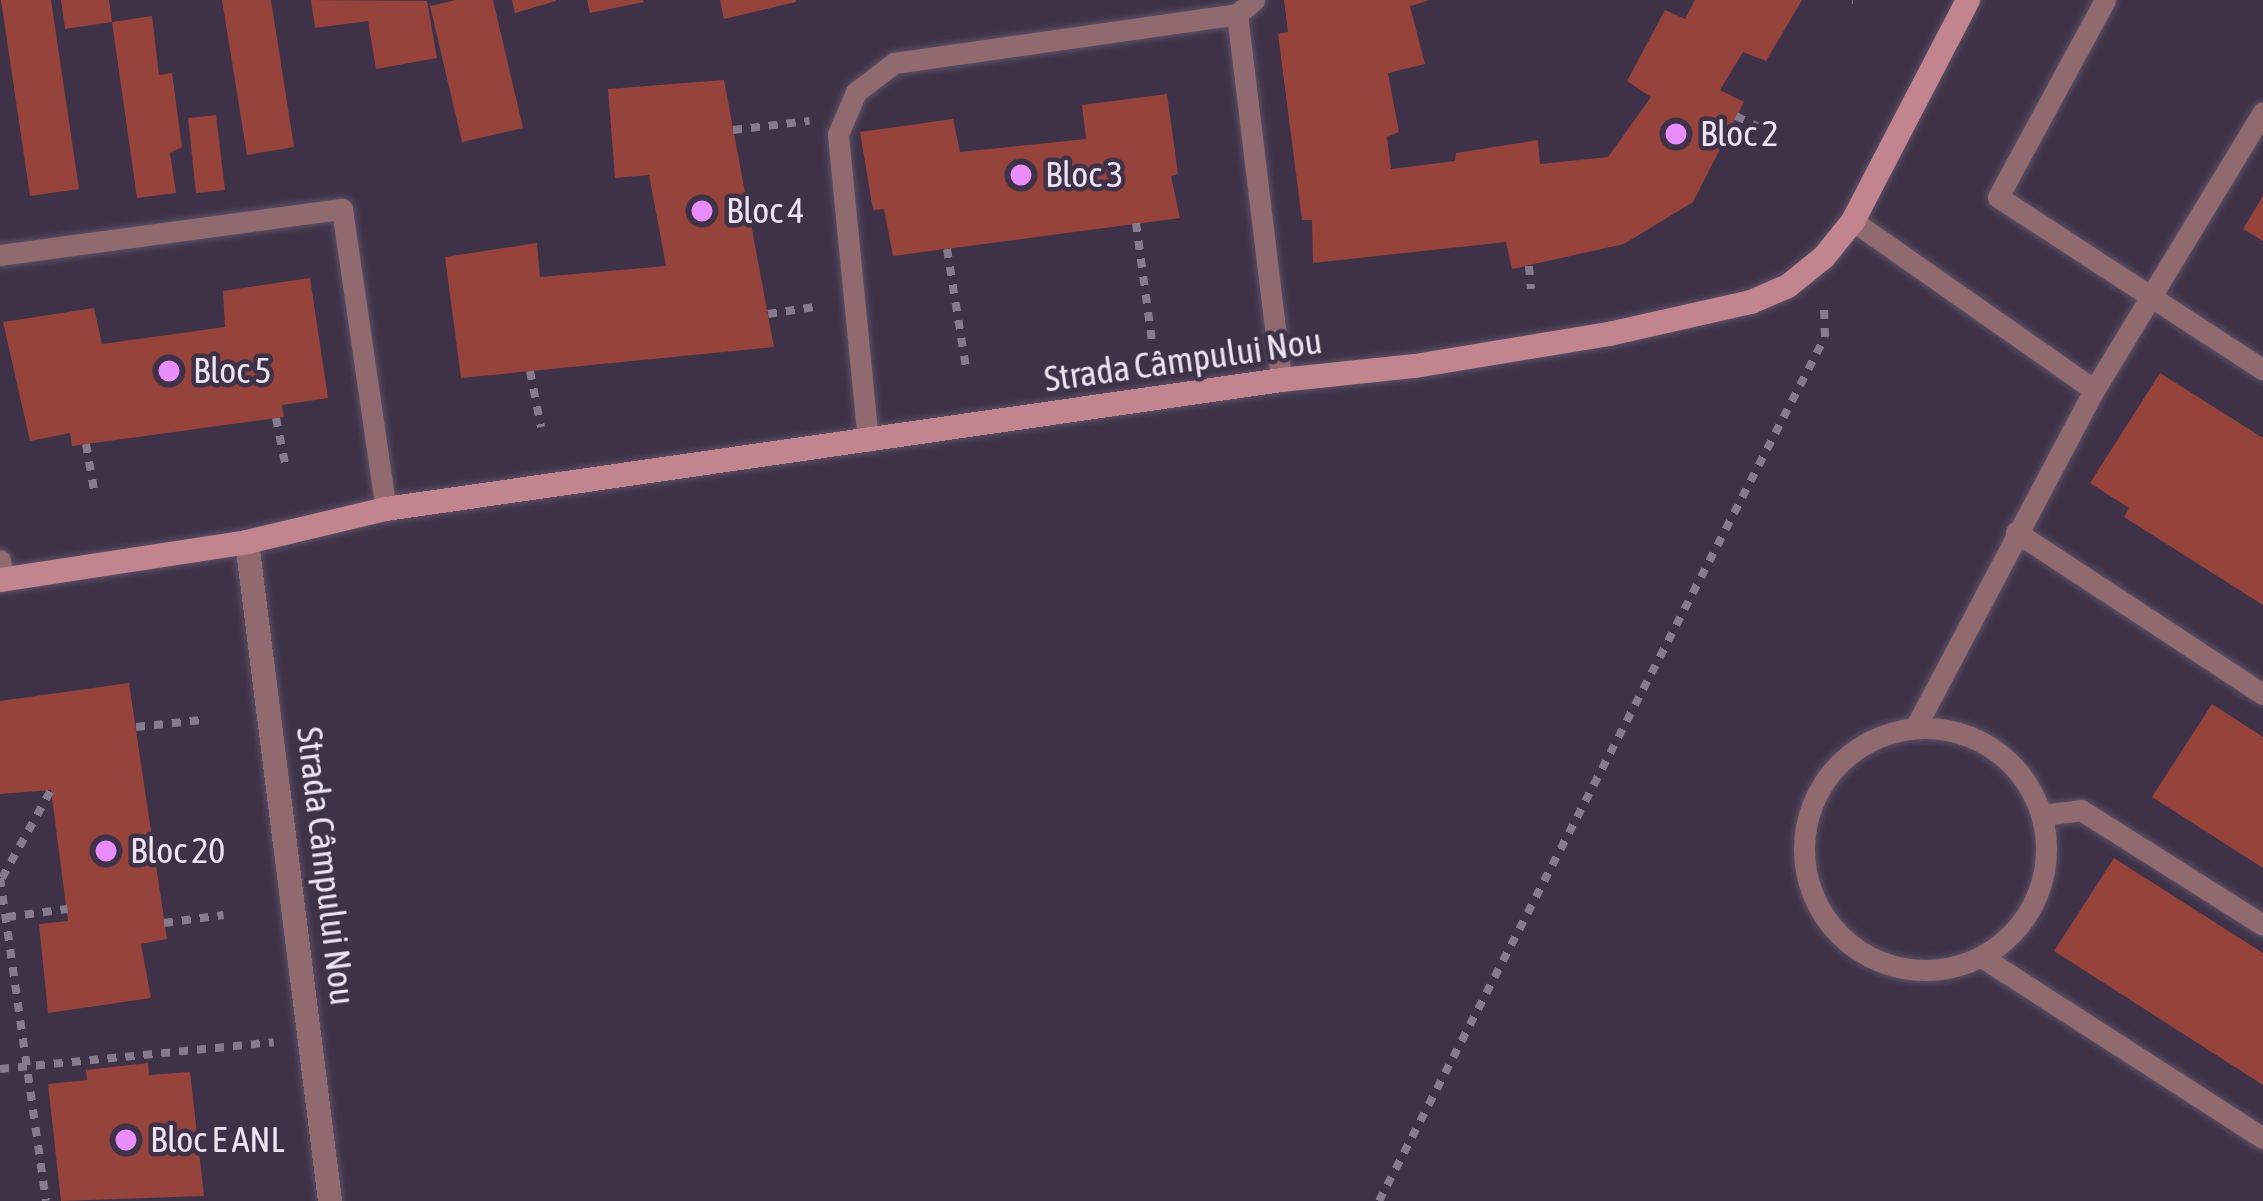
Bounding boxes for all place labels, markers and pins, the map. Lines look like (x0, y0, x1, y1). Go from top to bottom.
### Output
place label: Bloc 2 (1700, 112, 1778, 156)
marker: Bloc 2 (1663, 121, 1689, 147)
place label: Bloc 3 (1045, 153, 1123, 197)
marker: Bloc 3 (1008, 162, 1034, 188)
place label: Bloc 4 (726, 189, 804, 233)
marker: Bloc 4 (689, 198, 715, 224)
place label: Bloc 5 (193, 349, 271, 393)
marker: Bloc 5 (156, 358, 182, 384)
place label: Bloc 20 (130, 829, 225, 873)
marker: Bloc 20 (93, 838, 119, 864)
place label: Bloc E ANL (150, 1118, 284, 1162)
marker: Bloc E ANL (113, 1127, 139, 1153)

